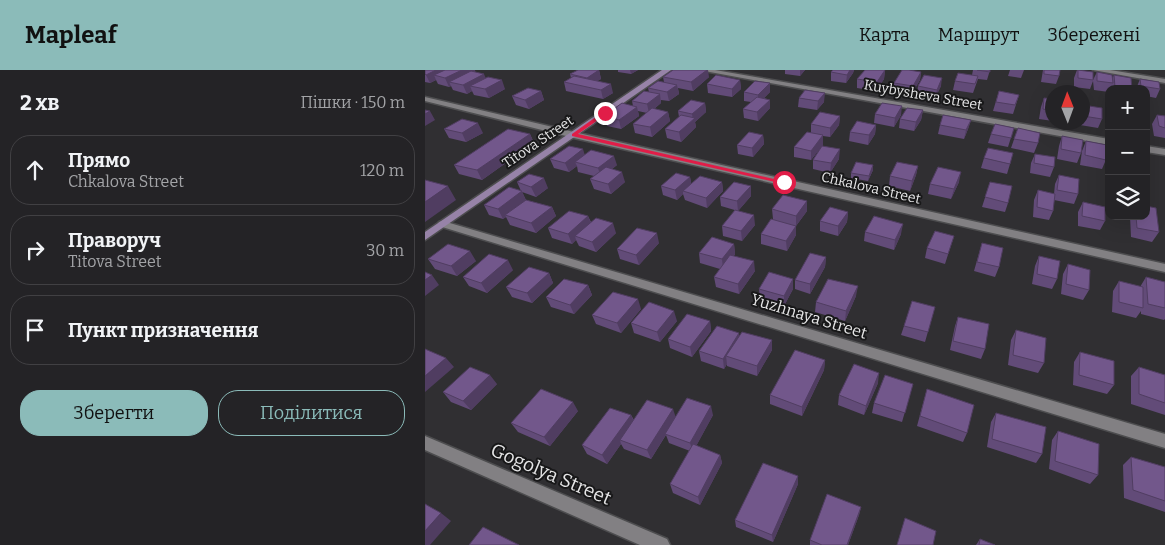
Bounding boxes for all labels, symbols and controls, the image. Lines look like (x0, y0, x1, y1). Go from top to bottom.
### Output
text: Mapleaf (25, 21, 117, 49)
text: Карта (859, 24, 910, 46)
text: Маршрут (938, 24, 1019, 46)
text: Збережені (1047, 24, 1140, 46)
street label: Kuybysheva Street (862, 76, 984, 114)
north arrow (1045, 85, 1090, 130)
map controls (1105, 85, 1150, 220)
button: + (1105, 85, 1150, 130)
text: 2 хв (20, 90, 59, 116)
text: Пішки · 150 m (300, 93, 405, 112)
route end (594, 102, 617, 125)
street label: Titova Street (499, 112, 577, 172)
button: − (1105, 130, 1150, 175)
text: Прямо (68, 149, 130, 172)
icon: ahead (21, 156, 49, 184)
text: 120 m (360, 161, 404, 180)
street label: Chkalova Street (820, 168, 922, 208)
route start (773, 171, 796, 194)
text: Chkalova Street (68, 172, 184, 191)
button: layers (1105, 175, 1150, 220)
text: Праворуч (68, 229, 161, 252)
icon: right (21, 236, 49, 264)
text: 30 m (366, 241, 404, 260)
text: Titova Street (68, 252, 161, 271)
street label: Yuzhnaya Street (749, 289, 870, 343)
icon: arrive (21, 316, 49, 344)
text: Пункт призначення (68, 319, 259, 342)
button: Зберегти (20, 390, 208, 436)
button: Поділитися (218, 390, 405, 436)
street label: Gogolya Street (487, 438, 615, 510)

